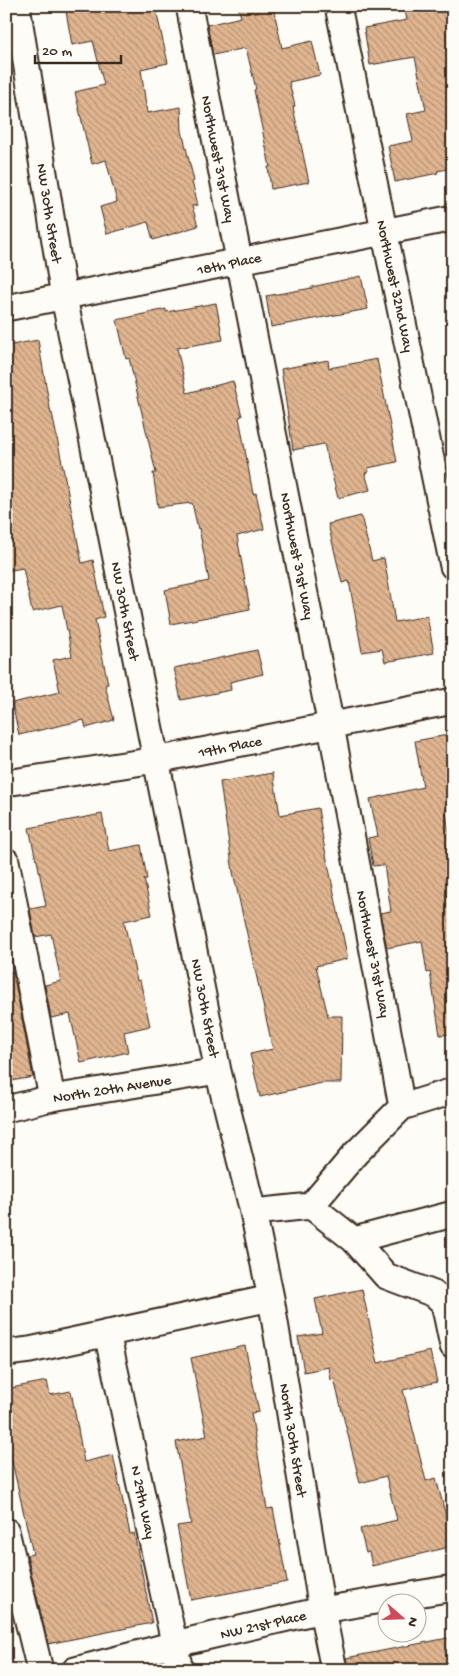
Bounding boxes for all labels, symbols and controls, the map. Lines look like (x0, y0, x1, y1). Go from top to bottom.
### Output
scale bar (35, 32, 121, 64)
text: 20 m (42, 43, 72, 61)
street label: Northwest 31st Way (196, 94, 238, 225)
street label: NW 30th Street (31, 162, 65, 266)
street label: Northwest 32nd Way (371, 219, 417, 355)
street label: 18th Place (195, 249, 263, 281)
street label: Northwest 31st Way (275, 491, 317, 622)
street label: NW 30th Street (106, 561, 143, 664)
street label: 19th Place (196, 733, 264, 763)
street label: Northwest 31st Way (351, 889, 393, 1020)
street label: NW 30th Street (186, 958, 223, 1061)
street label: North 20th Avenue (52, 1072, 173, 1108)
street label: North 30th Street (274, 1382, 310, 1500)
street label: N 29th Way (126, 1464, 159, 1541)
north arrow (376, 1594, 426, 1644)
street label: NW 21st Place (219, 1607, 308, 1645)
text: N (402, 1614, 421, 1629)

